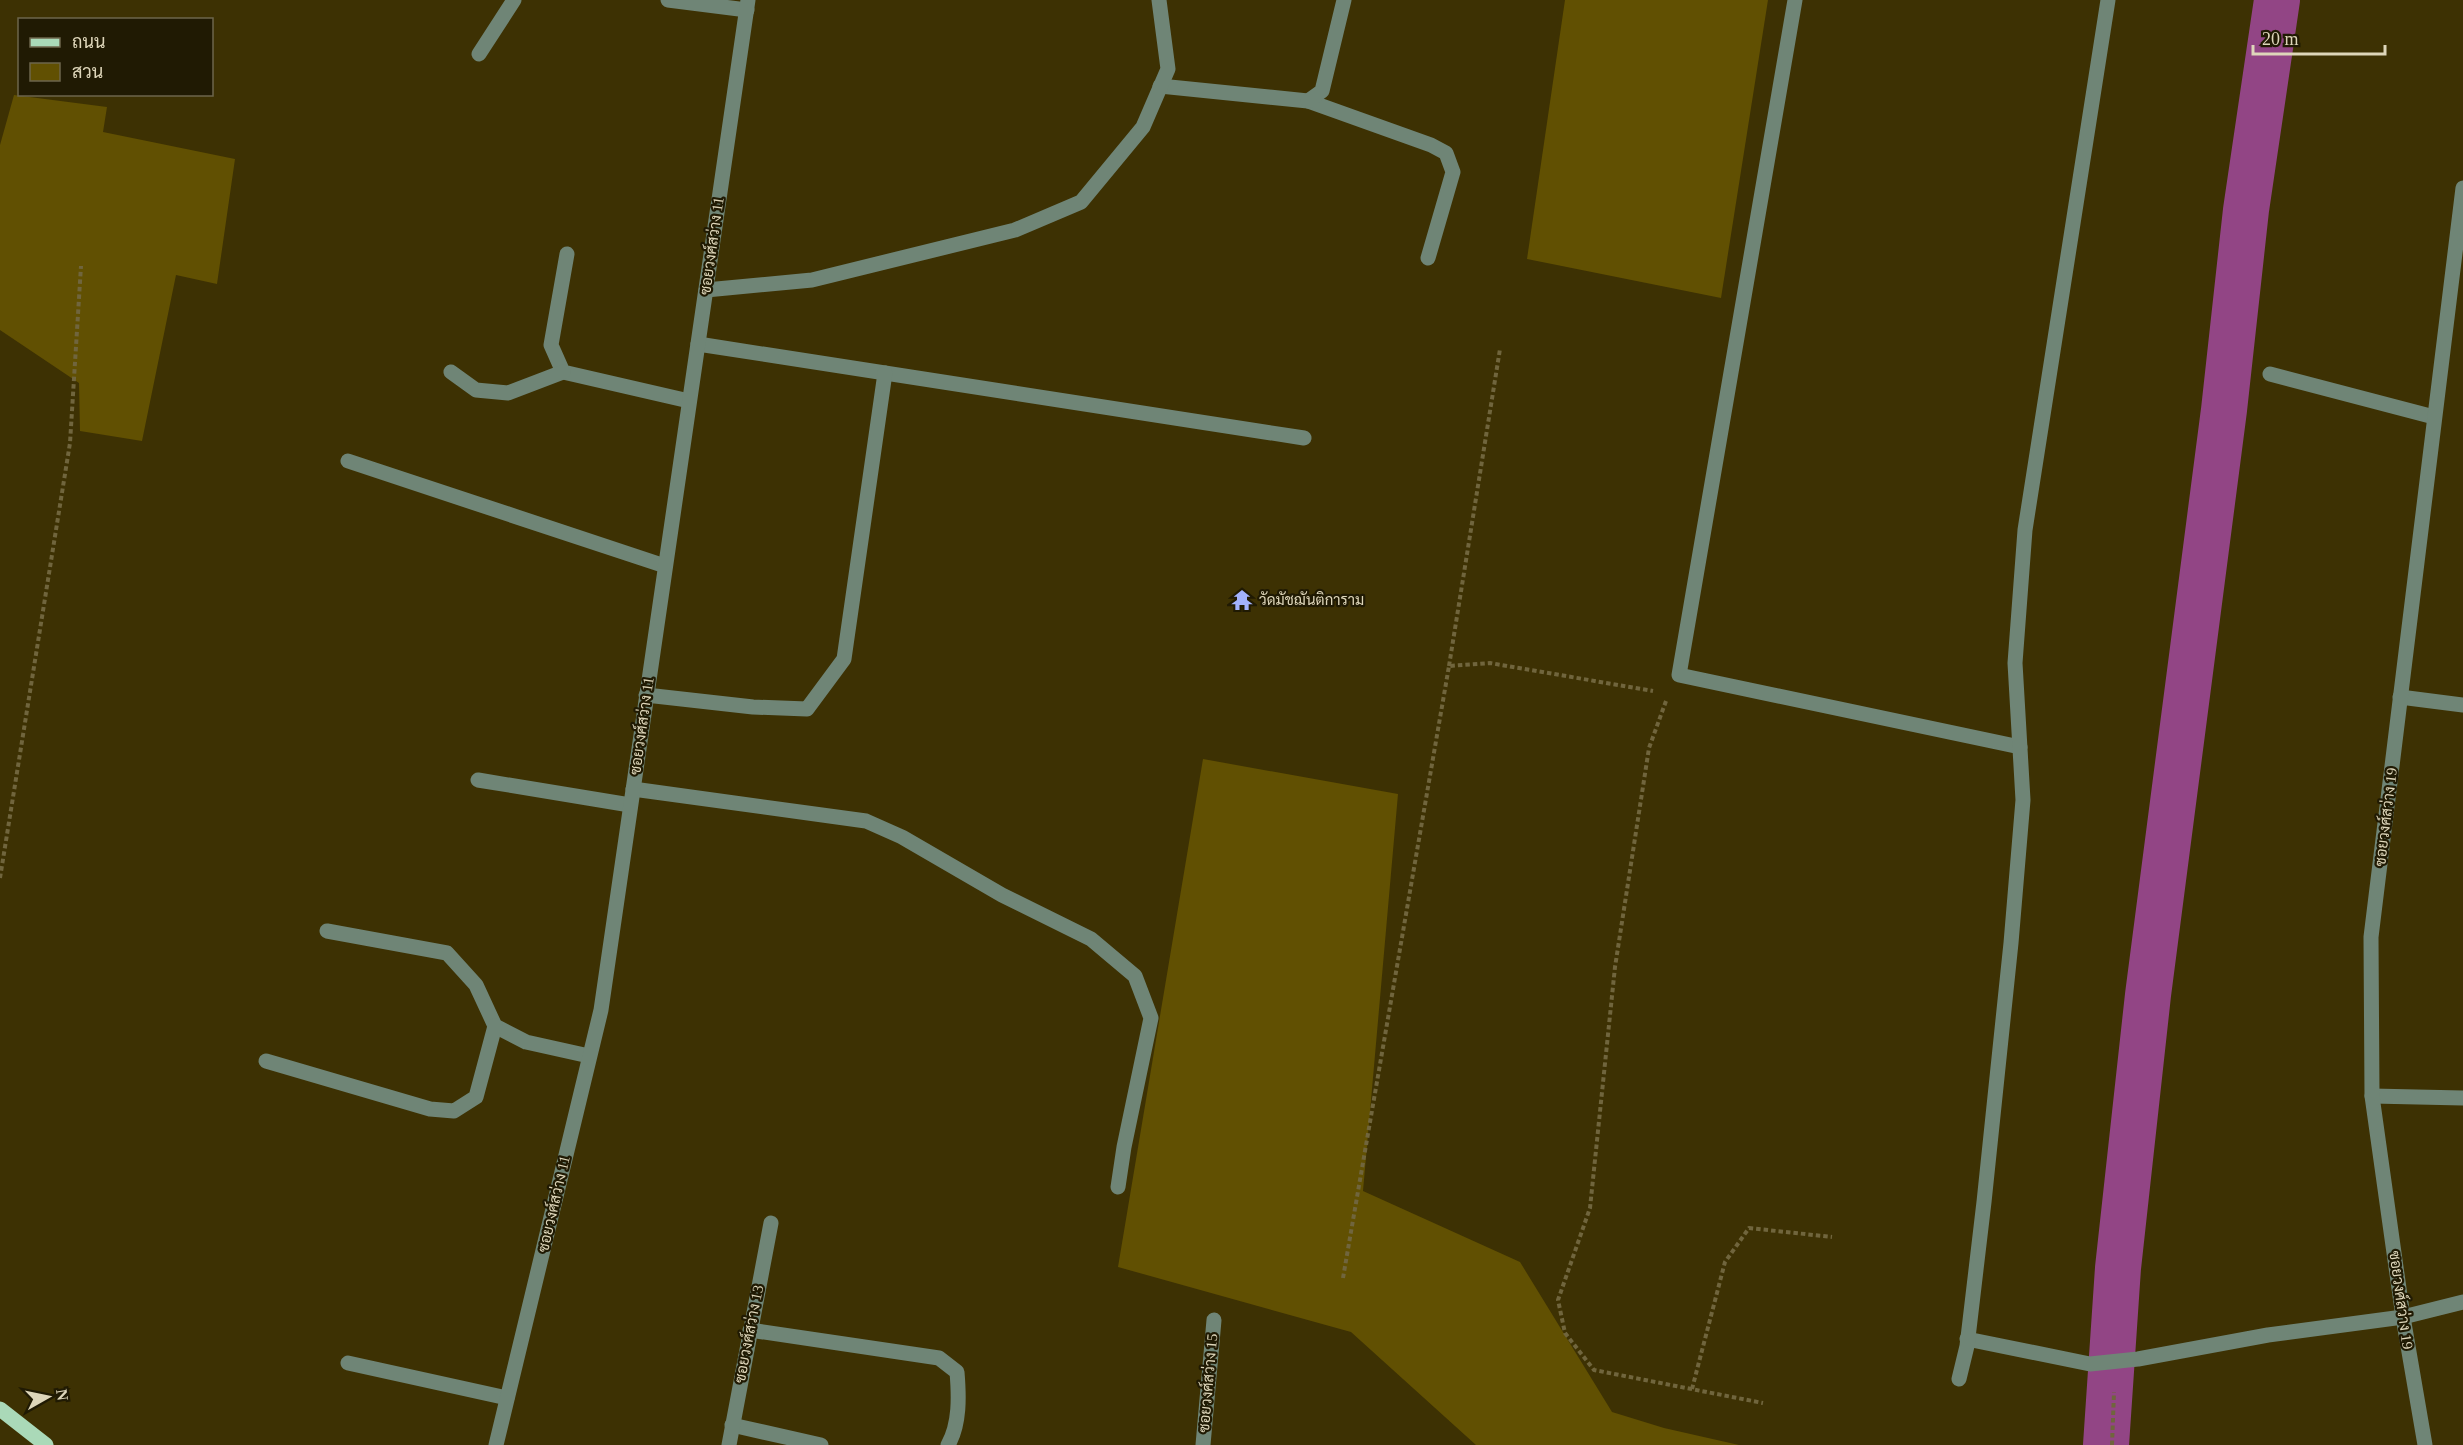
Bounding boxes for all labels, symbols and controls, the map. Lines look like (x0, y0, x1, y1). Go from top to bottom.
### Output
legend (18, 18, 213, 96)
scale bar (2253, 18, 2385, 56)
text: 20 m (2262, 29, 2299, 49)
text: ถนน (72, 32, 105, 52)
text: สวน (72, 62, 103, 82)
street label: ซอยวงศ์สว่าง 11 (695, 196, 727, 296)
temple icon: วัดมัชฌันติการาม (1230, 588, 1254, 612)
place label: วัดมัชฌันติการาม (1259, 591, 1364, 608)
street label: ซอยวงศ์สว่าง 11 (625, 676, 657, 776)
street label: ซอยวงศ์สว่าง 19 (2370, 766, 2400, 867)
street label: ซอยวงศ์สว่าง 11 (533, 1154, 573, 1254)
street label: ซอยวงศ์สว่าง 19 (2386, 1249, 2418, 1350)
street label: ซอยวงศ์สว่าง 13 (730, 1283, 766, 1384)
street label: ซอยวงศ์สว่าง 15 (1194, 1333, 1220, 1433)
north arrow (18, 1367, 78, 1427)
text: N (53, 1388, 72, 1402)

